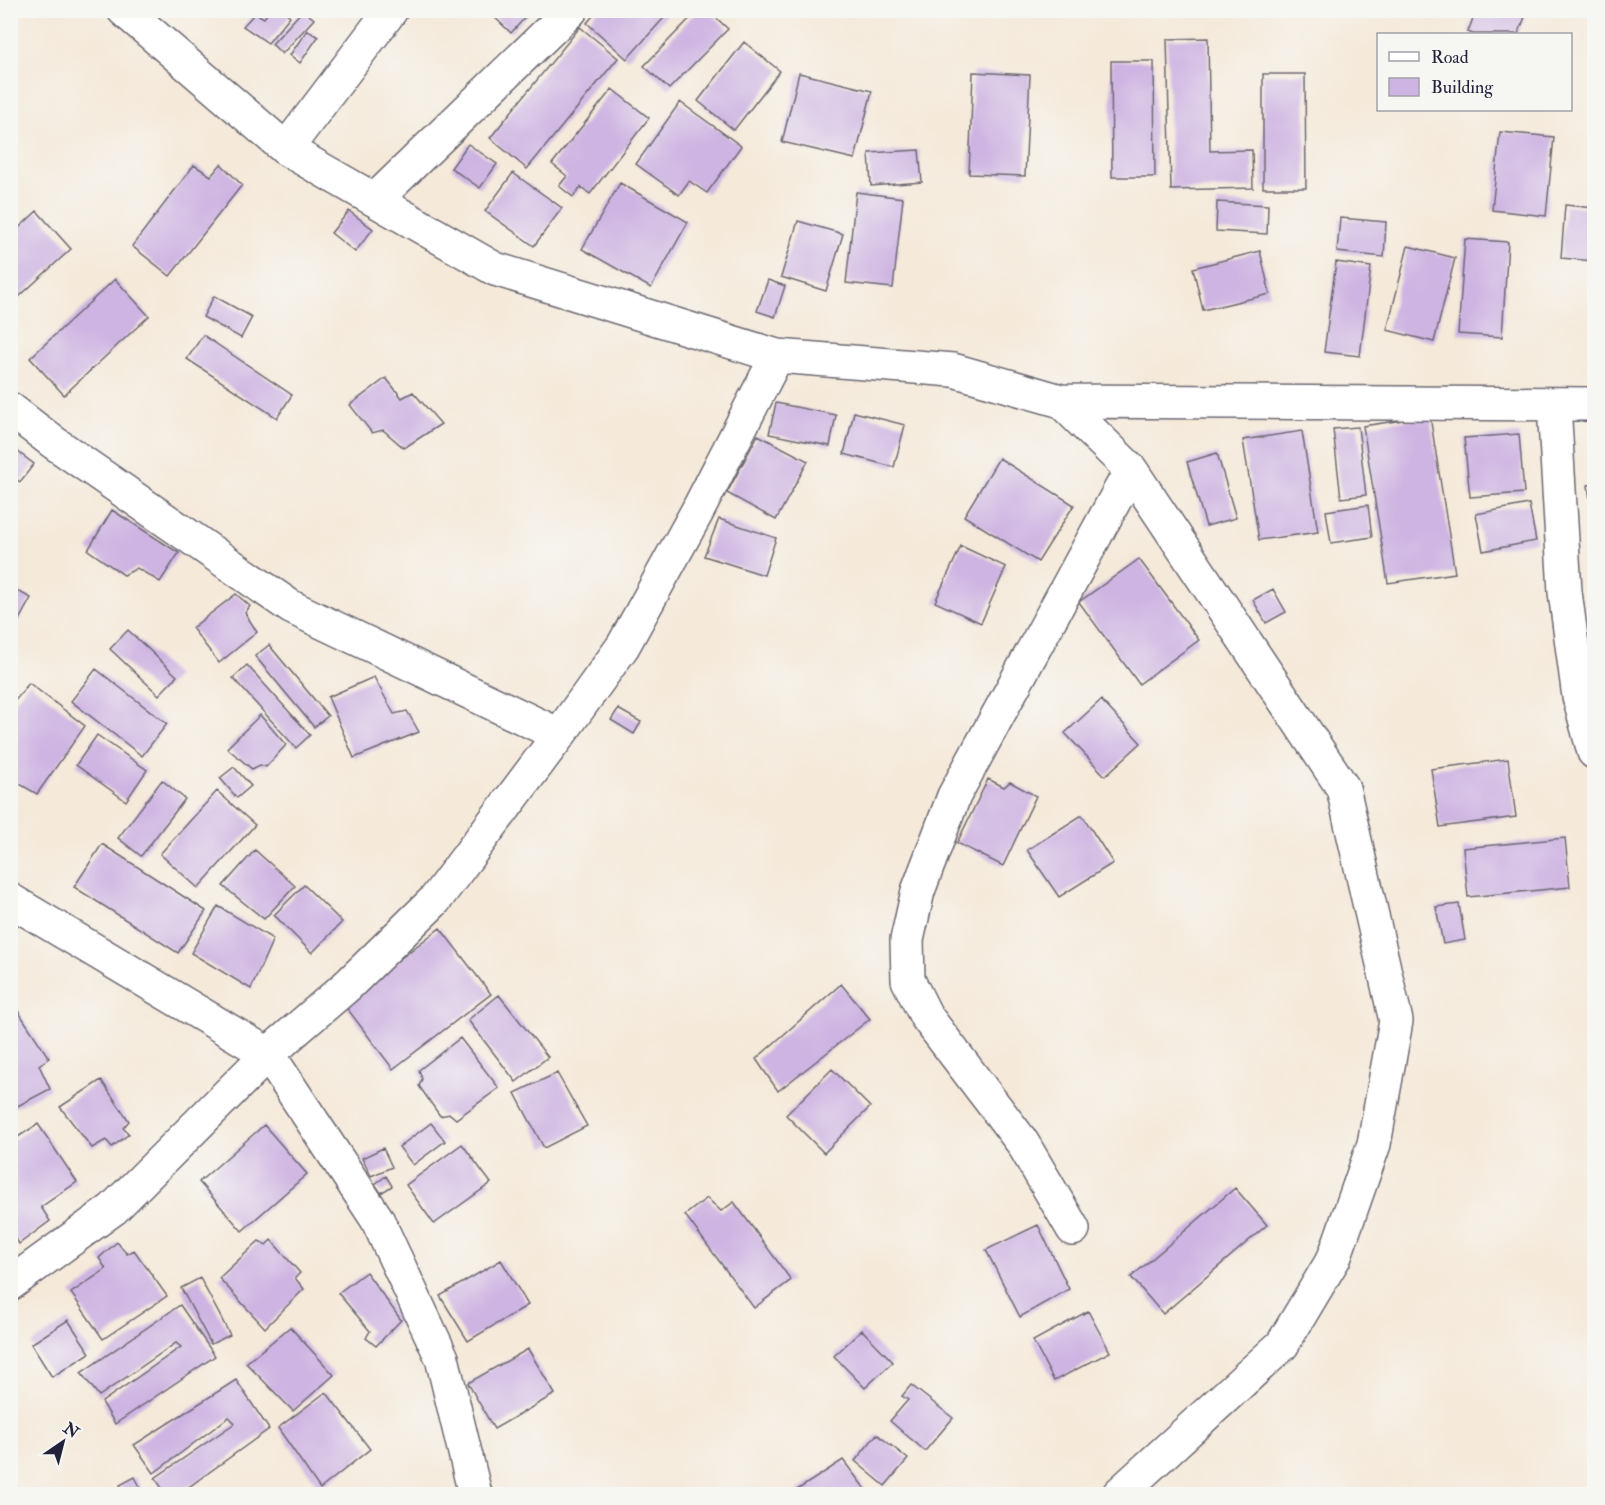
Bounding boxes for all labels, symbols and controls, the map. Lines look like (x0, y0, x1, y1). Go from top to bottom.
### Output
legend (1377, 33, 1572, 111)
text: Road (1431, 46, 1469, 69)
text: Building (1431, 76, 1494, 99)
north arrow (33, 1412, 93, 1472)
text: N (59, 1418, 83, 1443)

